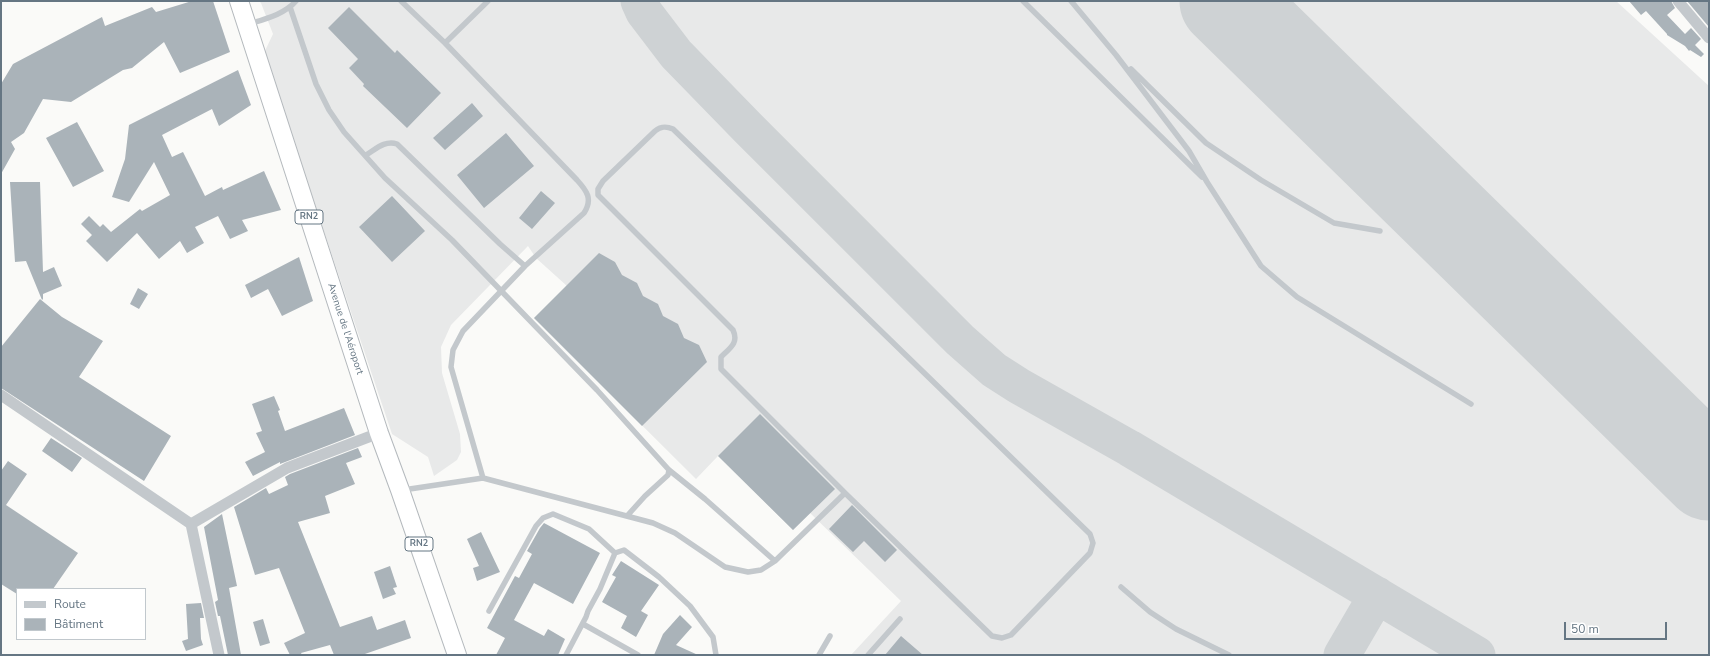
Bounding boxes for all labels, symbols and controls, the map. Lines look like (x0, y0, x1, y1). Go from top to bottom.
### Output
road number: RN2 (295, 210, 323, 224)
street label: Avenue de l'Aéroport (325, 282, 365, 376)
road number: RN2 (405, 537, 433, 551)
legend (16, 588, 146, 640)
text: Route (54, 596, 86, 612)
scale bar (1566, 614, 1669, 640)
text: Bâtiment (54, 616, 103, 632)
text: 50 m (1571, 621, 1599, 637)

